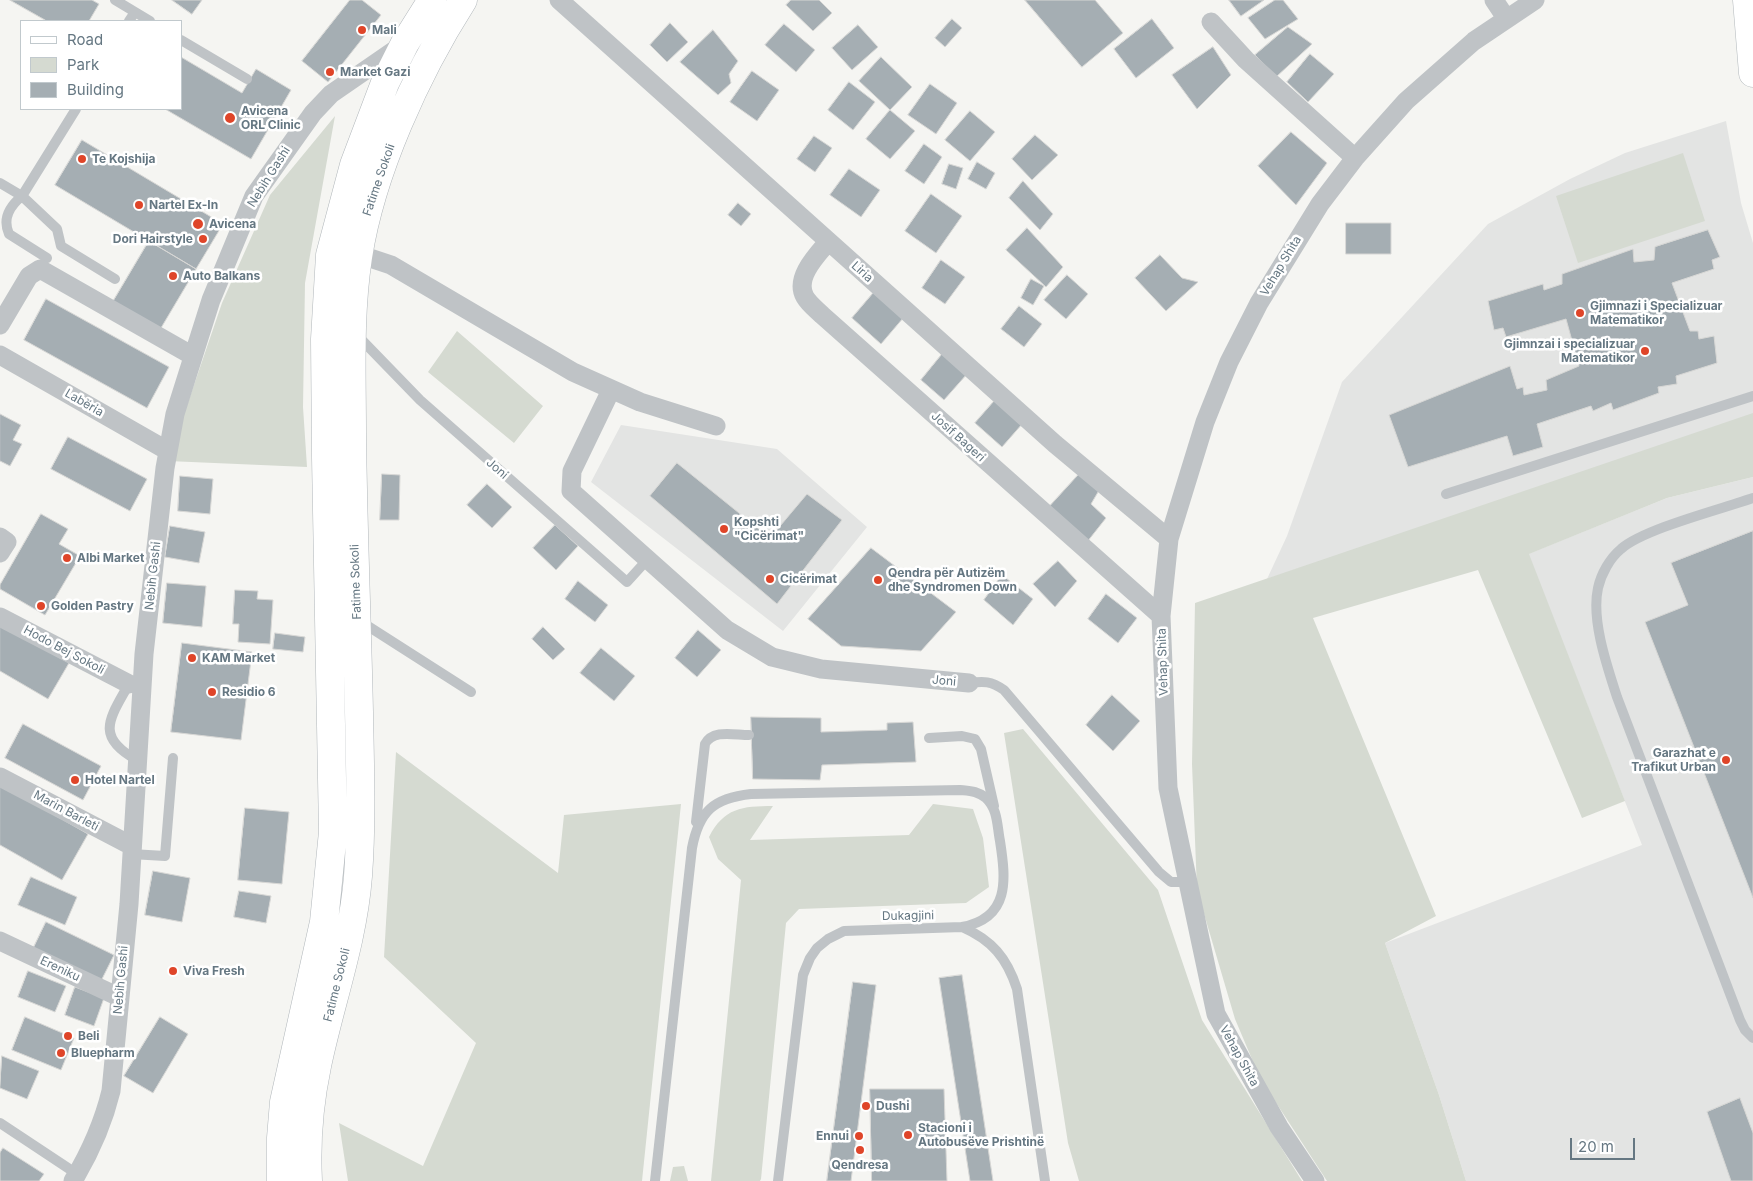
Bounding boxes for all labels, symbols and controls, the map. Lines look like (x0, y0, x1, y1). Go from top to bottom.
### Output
legend (20, 20, 182, 110)
place label: Mali (372, 23, 397, 37)
marker: Mali (356, 24, 368, 36)
text: Road (67, 30, 103, 49)
text: Park (67, 55, 99, 74)
place label: Market Gazi (340, 65, 410, 79)
marker: Market Gazi (324, 66, 336, 78)
text: Building (67, 80, 124, 99)
place label: Avicena ORL Clinic (241, 104, 301, 132)
marker: Avicena ORL Clinic (223, 111, 237, 125)
street label: Fatime Sokoli (360, 142, 398, 218)
street label: Nebih Gashi (245, 144, 293, 210)
place label: Te Kojshija (92, 152, 155, 166)
marker: Te Kojshija (76, 153, 88, 165)
place label: Nartel Ex-In (149, 198, 218, 212)
marker: Nartel Ex-In (133, 199, 145, 211)
marker: Avicena (191, 217, 205, 231)
place label: Avicena (209, 217, 256, 231)
place label: Dori Hairstyle (113, 232, 193, 246)
marker: Dori Hairstyle (197, 233, 209, 245)
street label: Vehap Shita (1257, 233, 1305, 299)
street label: Liria (848, 259, 876, 285)
place label: Auto Balkans (183, 269, 260, 283)
marker: Auto Balkans (167, 270, 179, 282)
place label: Gjimnazi i Specializuar Matematikor (1590, 299, 1723, 327)
marker: Gjimnazi i Specializuar Matematikor (1574, 307, 1586, 319)
place label: Gjimnzai i specializuar Matematikor (1504, 337, 1635, 365)
marker: Gjimnzai i specializuar Matematikor (1639, 345, 1651, 357)
street label: Labëria (62, 386, 106, 420)
street label: Josif Bageri (928, 409, 988, 465)
street label: Joni (483, 456, 511, 482)
place label: Kopshti "Cicërimat" (734, 515, 804, 543)
marker: Kopshti "Cicërimat" (718, 523, 730, 535)
street label: Nebih Gashi (142, 541, 164, 611)
street label: Fatime Sokoli (347, 544, 365, 620)
place label: Albi Market (77, 551, 144, 565)
marker: Albi Market (61, 552, 73, 564)
place label: Qendra për Autizëm dhe Syndromen Down (888, 566, 1017, 594)
place label: Cicërimat (780, 572, 837, 586)
marker: Cicërimat (764, 573, 776, 585)
marker: Qendra për Autizëm dhe Syndromen Down (872, 574, 884, 586)
place label: Golden Pastry (51, 599, 134, 613)
marker: Golden Pastry (35, 600, 47, 612)
street label: Hodo Bej Sokoli (21, 623, 107, 677)
street label: Vehap Shita (1155, 628, 1171, 696)
place label: KAM Market (202, 651, 275, 665)
marker: KAM Market (186, 652, 198, 664)
street label: Joni (931, 673, 957, 689)
place label: Residio 6 (222, 685, 276, 699)
marker: Residio 6 (206, 686, 218, 698)
place label: Garazhat e Trafikut Urban (1631, 746, 1716, 774)
marker: Garazhat e Trafikut Urban (1720, 754, 1732, 766)
place label: Hotel Nartel (85, 773, 155, 787)
marker: Hotel Nartel (69, 774, 81, 786)
street label: Marin Barleti (31, 788, 101, 834)
street label: Dukagjini (882, 908, 934, 924)
street label: Nebih Gashi (111, 945, 131, 1015)
street label: Fatime Sokoli (321, 947, 353, 1023)
street label: Ereniku (38, 954, 82, 984)
place label: Viva Fresh (183, 964, 245, 978)
marker: Viva Fresh (167, 965, 179, 977)
street label: Vehap Shita (1216, 1023, 1262, 1089)
place label: Beli (78, 1029, 100, 1043)
marker: Beli (62, 1030, 74, 1042)
place label: Bluepharm (71, 1046, 135, 1060)
marker: Bluepharm (55, 1047, 67, 1059)
place label: Dushi (876, 1099, 910, 1113)
marker: Dushi (860, 1100, 872, 1112)
place label: Stacioni i Autobusëve Prishtinë (918, 1121, 1044, 1149)
scale bar (1573, 1128, 1638, 1160)
place label: Ennui (816, 1129, 849, 1143)
marker: Stacioni i Autobusëve Prishtinë (902, 1129, 914, 1141)
marker: Ennui (853, 1130, 865, 1142)
text: 20 m (1578, 1137, 1614, 1156)
marker: Qendresa (854, 1144, 866, 1156)
place label: Qendresa (832, 1158, 888, 1172)

